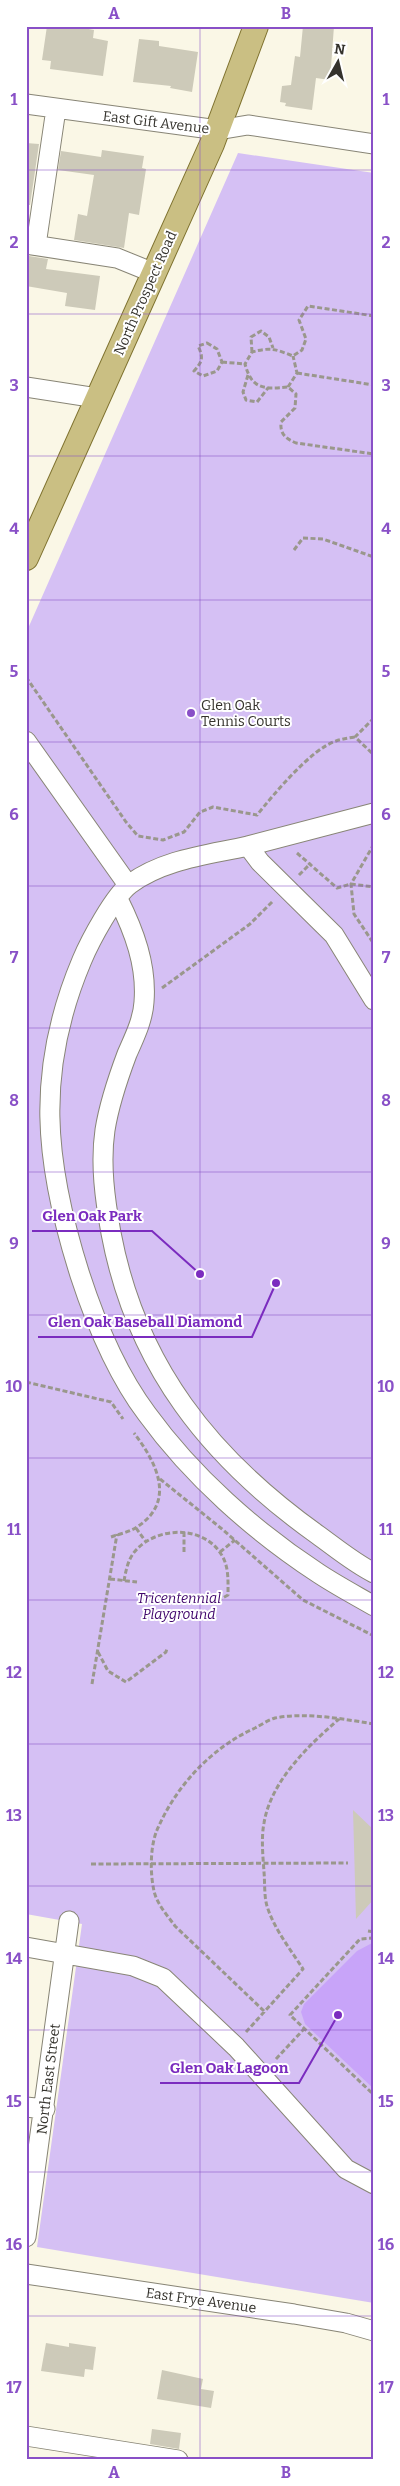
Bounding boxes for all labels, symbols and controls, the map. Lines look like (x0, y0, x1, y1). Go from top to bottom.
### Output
text: A (108, 4, 120, 23)
text: B (281, 4, 291, 23)
north arrow (312, 38, 362, 88)
text: N (333, 40, 346, 59)
text: 1 (11, 90, 18, 109)
text: 1 (383, 90, 390, 109)
street label: East Gift Avenue (102, 108, 210, 137)
street label: North Prospect Road (110, 228, 180, 358)
text: 2 (9, 233, 19, 252)
text: 2 (381, 233, 391, 252)
text: 3 (9, 376, 19, 395)
text: 3 (381, 376, 391, 395)
text: 4 (9, 519, 19, 538)
text: 4 (381, 519, 391, 538)
text: 5 (10, 662, 19, 681)
text: 5 (382, 662, 391, 681)
place label: Glen Oak Tennis Courts (201, 697, 291, 730)
marker: Glen Oak Tennis Courts (185, 707, 197, 719)
text: 6 (9, 805, 19, 824)
text: 6 (381, 805, 391, 824)
text: 7 (10, 948, 19, 967)
text: 7 (382, 948, 391, 967)
text: 8 (9, 1091, 19, 1110)
text: 8 (381, 1091, 391, 1110)
callout: Glen Oak Park (32, 1201, 152, 1231)
text: Glen Oak Park (42, 1207, 142, 1225)
text: 9 (9, 1234, 19, 1253)
text: 9 (381, 1234, 391, 1253)
callout: Glen Oak Baseball Diamond (38, 1307, 252, 1337)
text: Glen Oak Baseball Diamond (48, 1313, 242, 1331)
text: 10 (5, 1377, 23, 1396)
text: 10 (377, 1377, 395, 1396)
text: 11 (7, 1520, 21, 1539)
text: 11 (379, 1520, 393, 1539)
park label: Tricentennial Playground (137, 1590, 221, 1623)
text: 12 (6, 1663, 22, 1682)
text: 12 (378, 1663, 394, 1682)
text: 13 (6, 1806, 22, 1825)
text: 13 (378, 1806, 394, 1825)
text: 14 (6, 1949, 23, 1968)
text: 14 (378, 1949, 395, 1968)
street label: North East Street (33, 2023, 64, 2136)
callout: Glen Oak Lagoon (160, 2053, 299, 2083)
text: Glen Oak Lagoon (170, 2059, 289, 2077)
text: 15 (6, 2092, 22, 2111)
text: 15 (378, 2092, 394, 2111)
text: 16 (6, 2235, 23, 2254)
text: 16 (378, 2235, 395, 2254)
street label: East Frye Avenue (145, 2284, 257, 2317)
text: 17 (6, 2378, 22, 2397)
text: 17 (378, 2378, 394, 2397)
text: A (108, 2463, 120, 2482)
text: B (281, 2463, 291, 2482)

